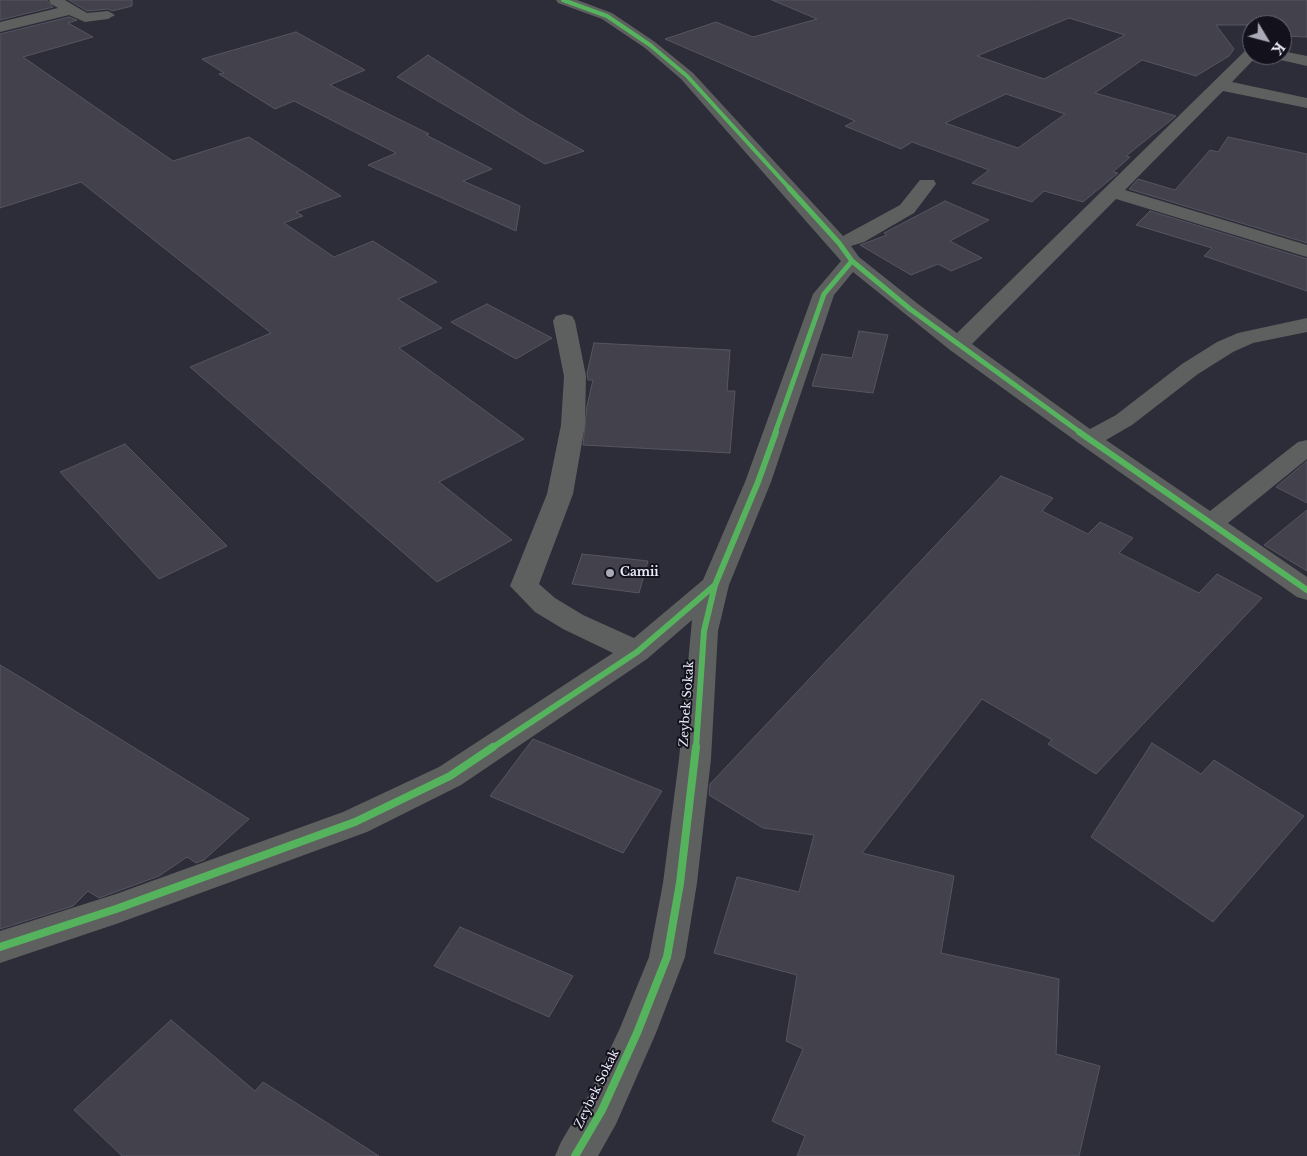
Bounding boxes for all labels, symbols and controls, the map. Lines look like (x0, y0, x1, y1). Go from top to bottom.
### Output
north arrow (1242, 15, 1292, 65)
text: K (1268, 38, 1289, 58)
place label: Camii (620, 566, 659, 580)
marker: Camii (604, 567, 616, 579)
street label: Zeybek Sokak (677, 660, 697, 748)
street label: Zeybek Sokak (572, 1047, 622, 1131)

